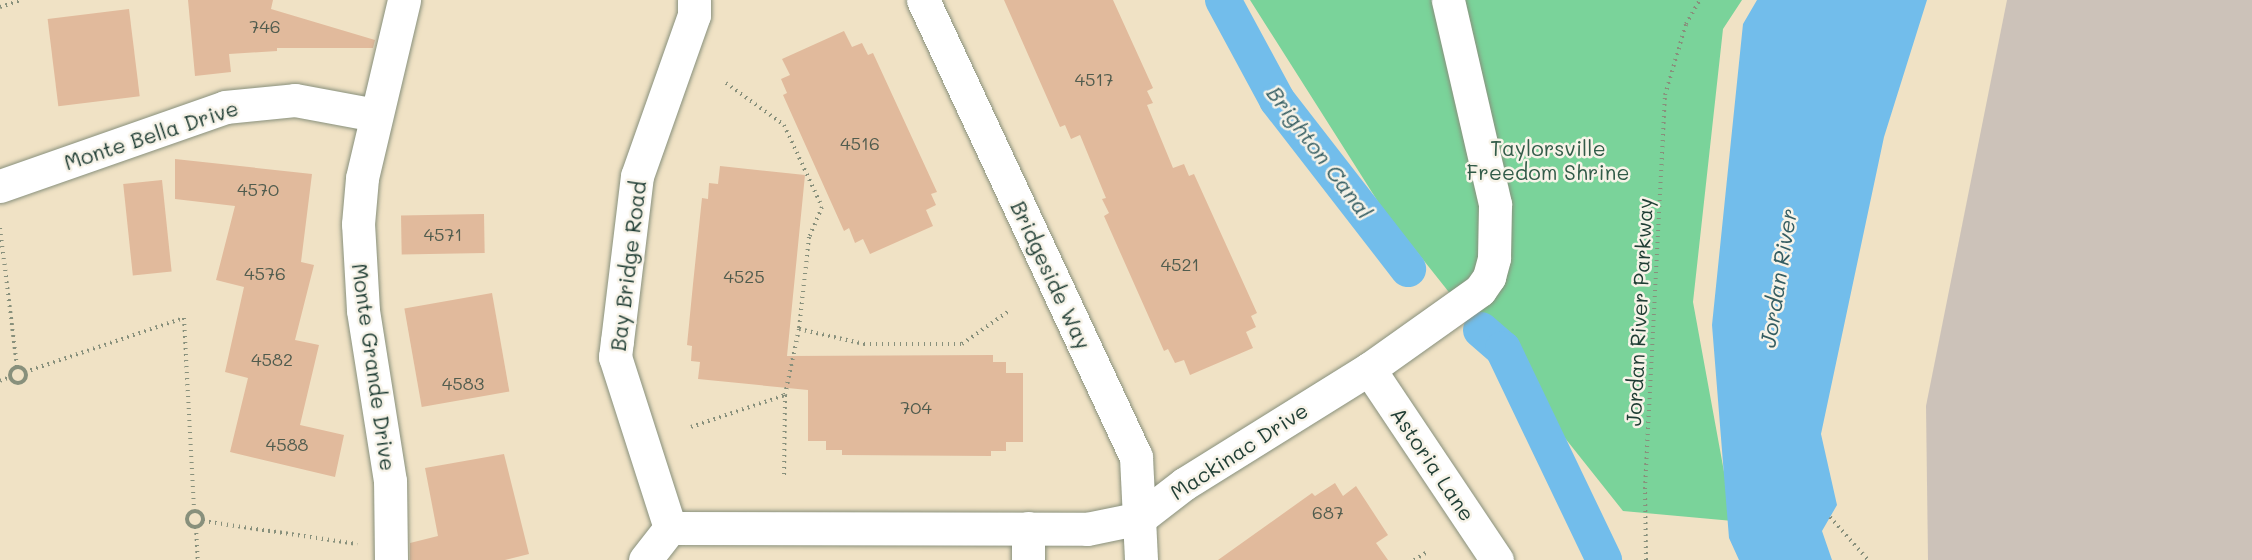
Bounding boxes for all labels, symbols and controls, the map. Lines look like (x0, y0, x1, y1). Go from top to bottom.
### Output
house number: 746 (249, 15, 281, 37)
house number: 4517 (1074, 68, 1114, 90)
water label: Brighton Canal (1261, 80, 1379, 224)
street label: Monte Bella Drive (61, 95, 241, 175)
house number: 4516 (840, 132, 880, 154)
park label: Taylorsville Freedom Shrine (1467, 135, 1629, 185)
house number: 4570 (237, 178, 279, 200)
street label: Bay Bridge Road (605, 179, 651, 353)
street label: Bridgeside Way (1006, 197, 1096, 353)
street label: Jordan River Parkway (1620, 197, 1658, 427)
water label: Jordan River (1754, 207, 1802, 349)
house number: 4571 (423, 223, 463, 245)
house number: 4521 (1160, 253, 1200, 275)
house number: 4576 (244, 262, 286, 284)
street label: Monte Grande Drive (347, 262, 401, 472)
house number: 4525 (723, 265, 765, 287)
house number: 4582 (251, 348, 293, 370)
house number: 4583 (442, 372, 484, 394)
house number: 704 (900, 396, 932, 418)
street label: Mackinac Drive (1165, 397, 1313, 505)
street label: Astoria Lane (1386, 402, 1480, 526)
house number: 4588 (266, 433, 308, 455)
house number: 687 (1312, 501, 1344, 523)

